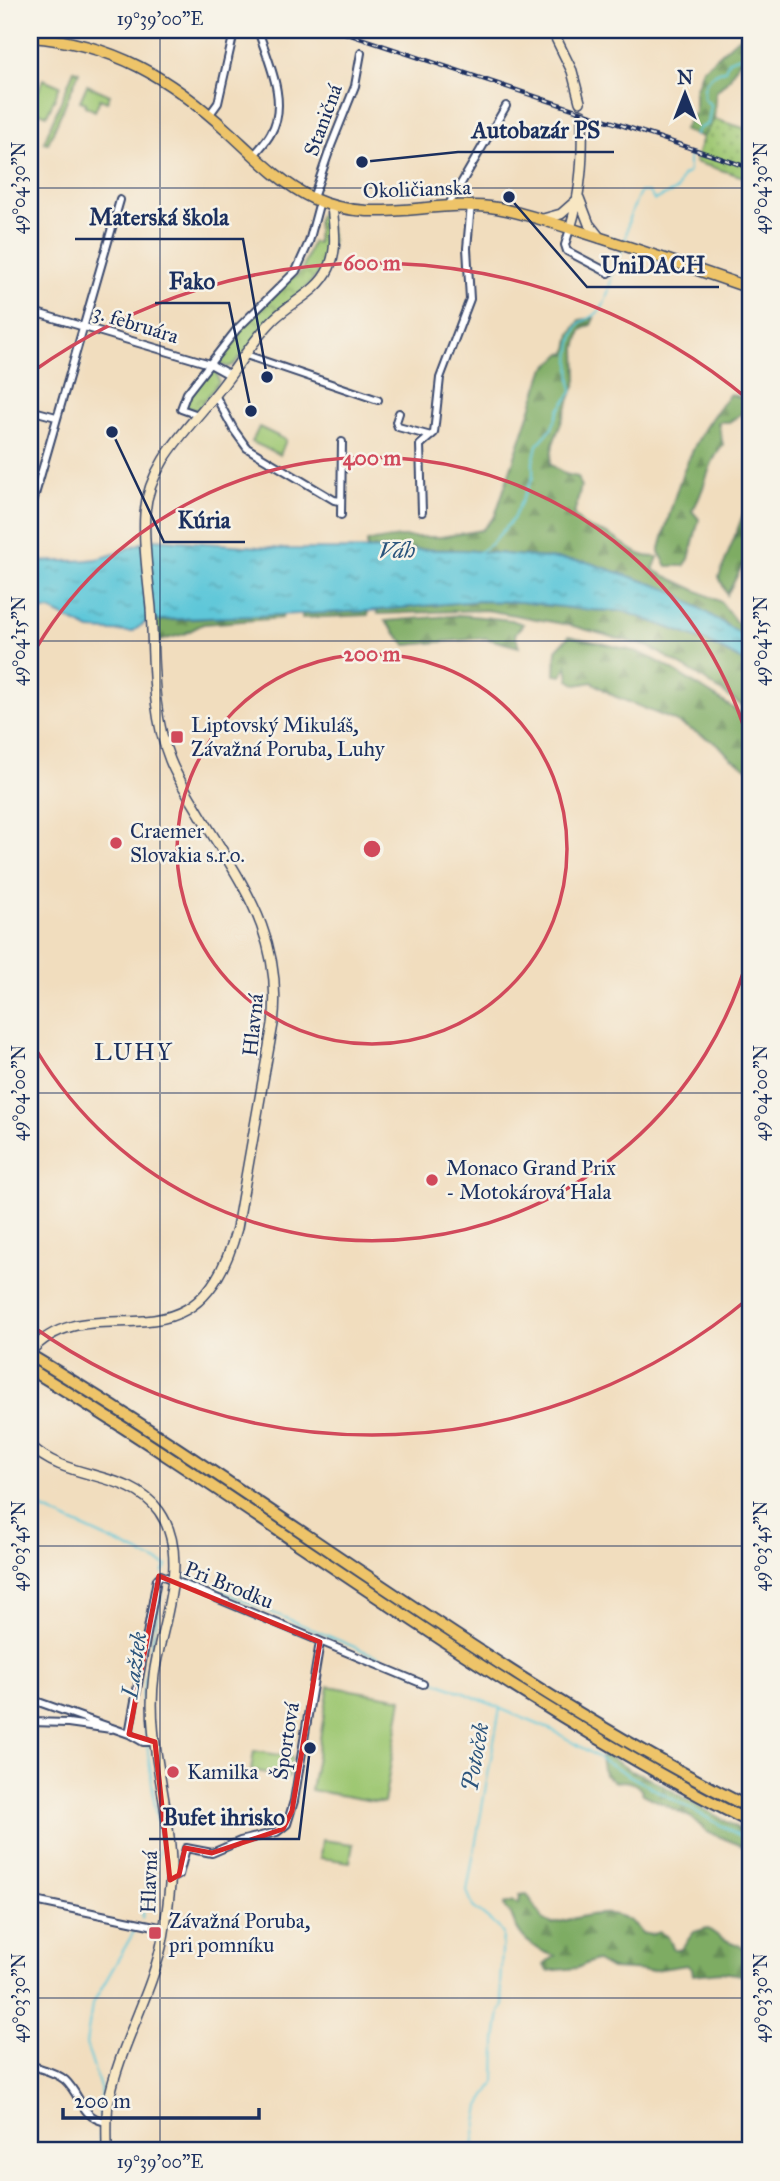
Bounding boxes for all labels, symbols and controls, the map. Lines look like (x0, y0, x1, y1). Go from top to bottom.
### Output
text: 19°39'00"E (117, 8, 203, 30)
north arrow (650, 60, 720, 130)
text: N (677, 66, 693, 89)
street label: Staničná (298, 80, 348, 159)
callout: Autobazár PS (458, 108, 614, 152)
text: Autobazár PS (470, 116, 600, 144)
text: 49°04'30"N (8, 142, 30, 234)
text: 49°04'30"N (750, 142, 772, 234)
street label: Okoličianska (362, 174, 472, 204)
callout: Materská škola (75, 195, 243, 239)
text: Materská škola (89, 203, 230, 231)
callout: UniDACH (587, 243, 719, 287)
text: 600 m (343, 250, 401, 276)
text: UniDACH (601, 251, 705, 279)
callout: Fako (155, 259, 229, 303)
text: Fako (169, 267, 215, 295)
street label: 3. februára (90, 299, 182, 349)
text: 400 m (343, 445, 402, 471)
callout: Kúria (164, 498, 245, 542)
text: Kúria (178, 506, 232, 534)
water label: Váh (378, 536, 416, 564)
text: 49°04'15"N (8, 596, 30, 686)
text: 49°04'15"N (750, 596, 772, 686)
text: 200 m (344, 641, 401, 667)
place label: Liptovský Mikuláš, Závažná Poruba, Luhy (191, 712, 386, 762)
marker: Liptovský Mikuláš, Závažná Poruba, Luhy (169, 729, 185, 745)
place label: Craemer Slovakia s.r.o. (130, 818, 245, 868)
marker: Craemer Slovakia s.r.o. (108, 835, 124, 851)
centre of rings (360, 837, 384, 861)
street label: Hlavná (237, 992, 269, 1058)
district label: LUHY (94, 1037, 174, 1067)
text: 49°04'00"N (8, 1045, 30, 1141)
text: 49°04'00"N (750, 1045, 772, 1141)
place label: Monaco Grand Prix - Motokárová Hala (446, 1155, 617, 1205)
marker: Monaco Grand Prix - Motokárová Hala (424, 1172, 440, 1188)
text: 49°03'45"N (8, 1501, 30, 1591)
text: 49°03'45"N (750, 1501, 772, 1591)
street label: Pri Brodku (181, 1555, 277, 1615)
water label: Lažtek (115, 1630, 153, 1701)
street label: Športová (267, 1700, 305, 1782)
water label: Potoček (455, 1720, 495, 1794)
place label: Kamilka (187, 1759, 259, 1785)
marker: Kamilka (165, 1764, 181, 1780)
callout: Bufet ihrisko (149, 1795, 299, 1839)
text: Bufet ihrisko (163, 1803, 285, 1831)
street label: Hlavná (135, 1850, 163, 1914)
place label: Závažná Poruba, pri pomníku (168, 1908, 310, 1958)
marker: Závažná Poruba, pri pomníku (147, 1925, 163, 1941)
text: 49°03'30"N (8, 1953, 30, 2043)
text: 49°03'30"N (750, 1953, 772, 2043)
scale bar (63, 2076, 259, 2120)
text: 200 m (74, 2088, 131, 2114)
text: 19°39'00"E (117, 2151, 203, 2173)

